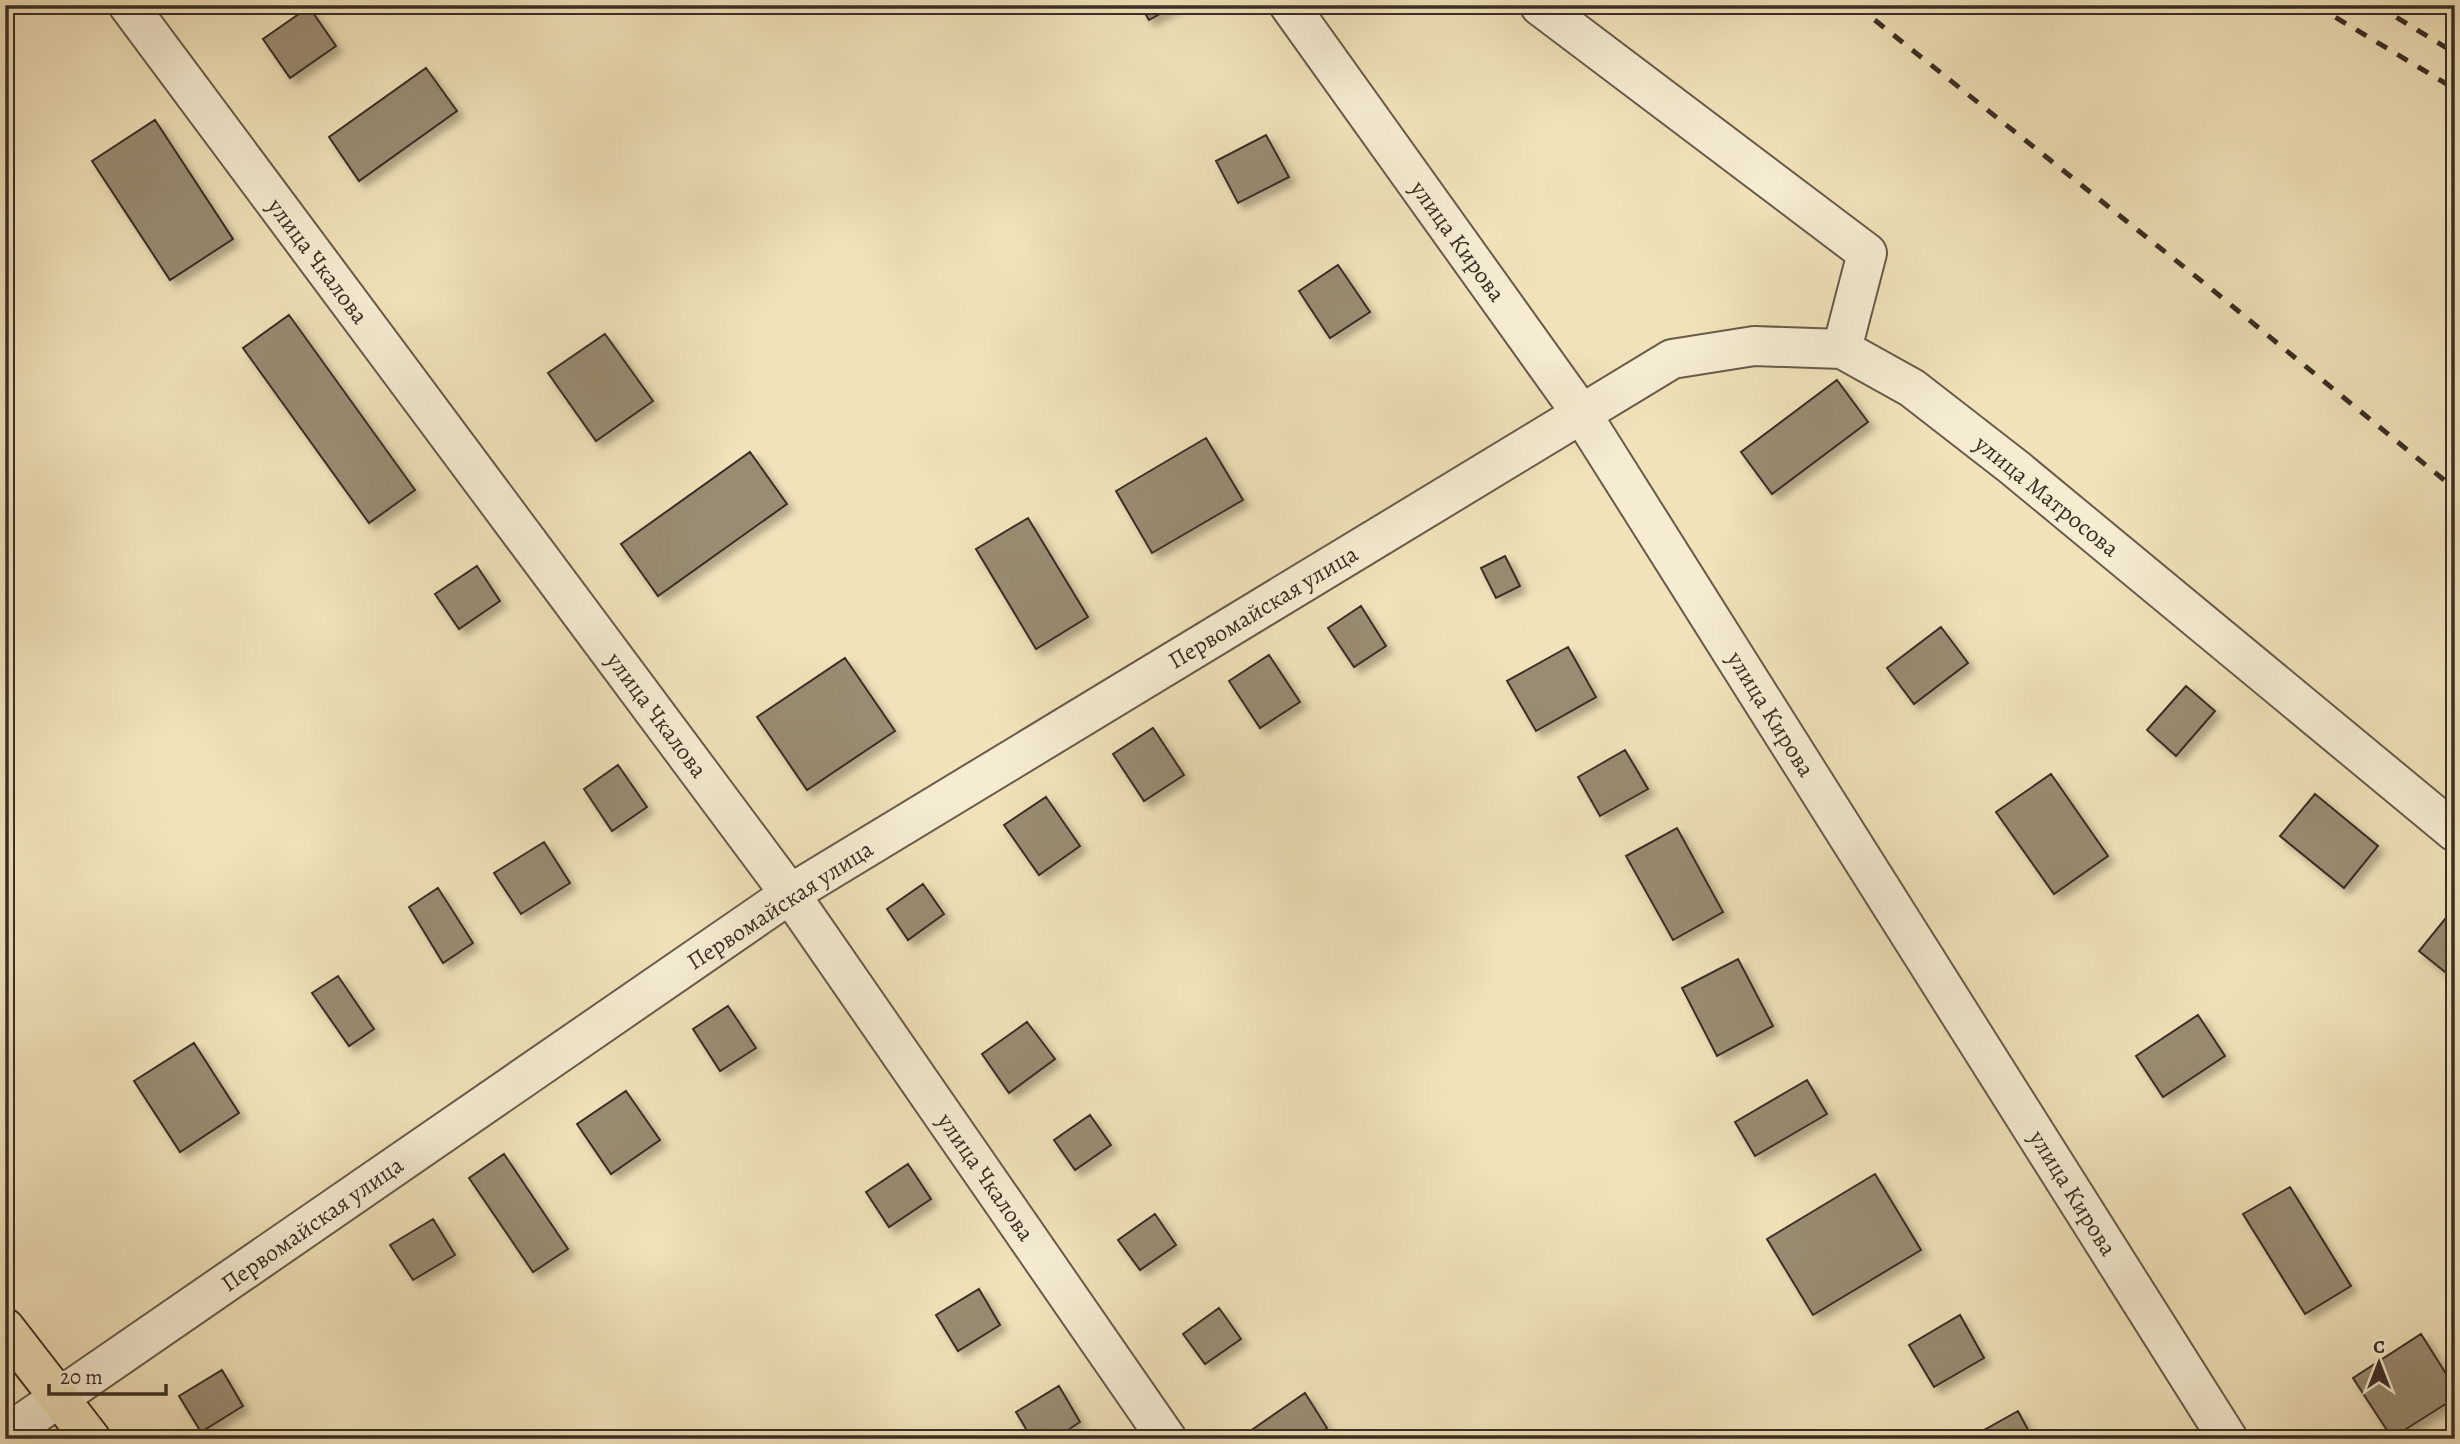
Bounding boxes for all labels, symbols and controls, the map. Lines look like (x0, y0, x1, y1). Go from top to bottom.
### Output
street label: улица Кирова (1403, 173, 1513, 308)
street label: улица Чкалова (260, 191, 376, 330)
street label: улица Матросова (1967, 427, 2126, 564)
street label: Первомайская улица (1162, 538, 1364, 676)
street label: улица Кирова (1719, 644, 1822, 783)
street label: улица Чкалова (599, 645, 715, 784)
street label: Первомайская улица (681, 833, 879, 977)
street label: улица Чкалова (929, 1106, 1042, 1247)
street label: улица Кирова (2021, 1123, 2124, 1262)
street label: Первомайская улица (214, 1149, 410, 1299)
north arrow (2344, 1328, 2414, 1398)
text: С (2373, 1334, 2385, 1360)
scale bar (49, 1353, 166, 1397)
text: 20 m (60, 1363, 103, 1391)

